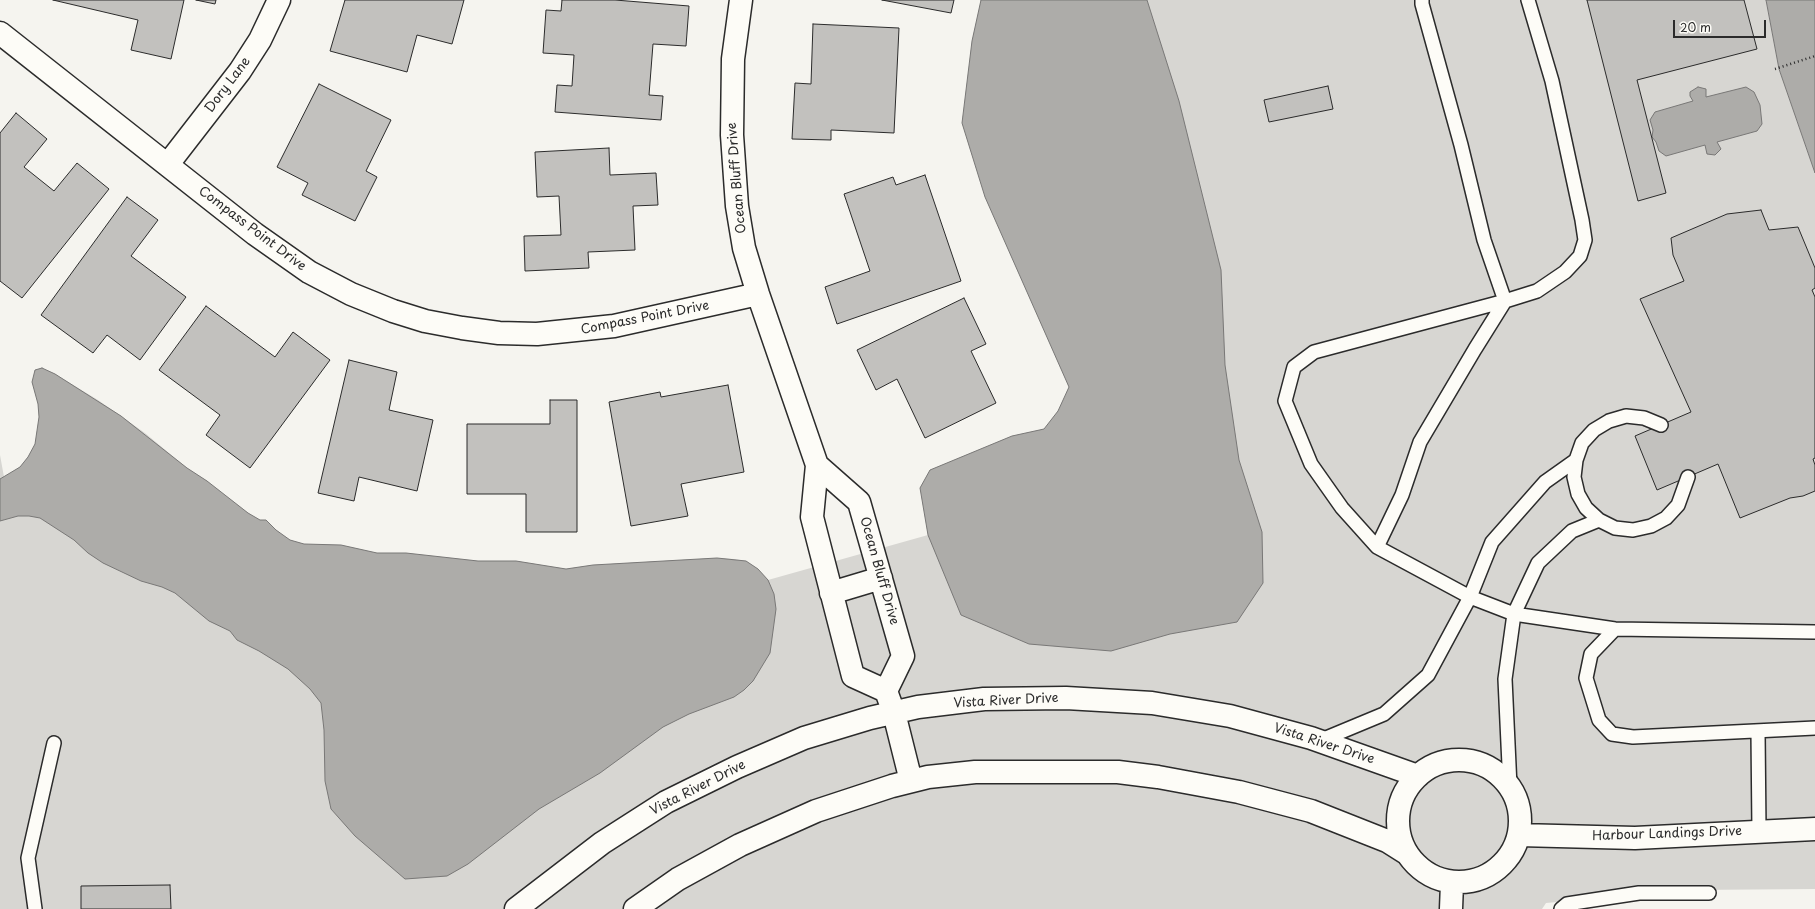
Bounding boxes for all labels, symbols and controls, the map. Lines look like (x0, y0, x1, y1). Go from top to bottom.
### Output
scale bar (1675, 12, 1768, 38)
text: 20 m (1680, 18, 1711, 36)
street label: Dory Lane (202, 54, 254, 116)
street label: Ocean Bluff Drive (724, 122, 750, 234)
street label: Compass Point Drive (195, 184, 309, 274)
street label: Compass Point Drive (579, 298, 711, 338)
street label: Ocean Bluff Drive (856, 515, 902, 627)
street label: Vista River Drive (953, 690, 1059, 712)
street label: Vista River Drive (1272, 720, 1376, 768)
street label: Vista River Drive (648, 757, 748, 819)
street label: Harbour Landings Drive (1592, 824, 1742, 844)

